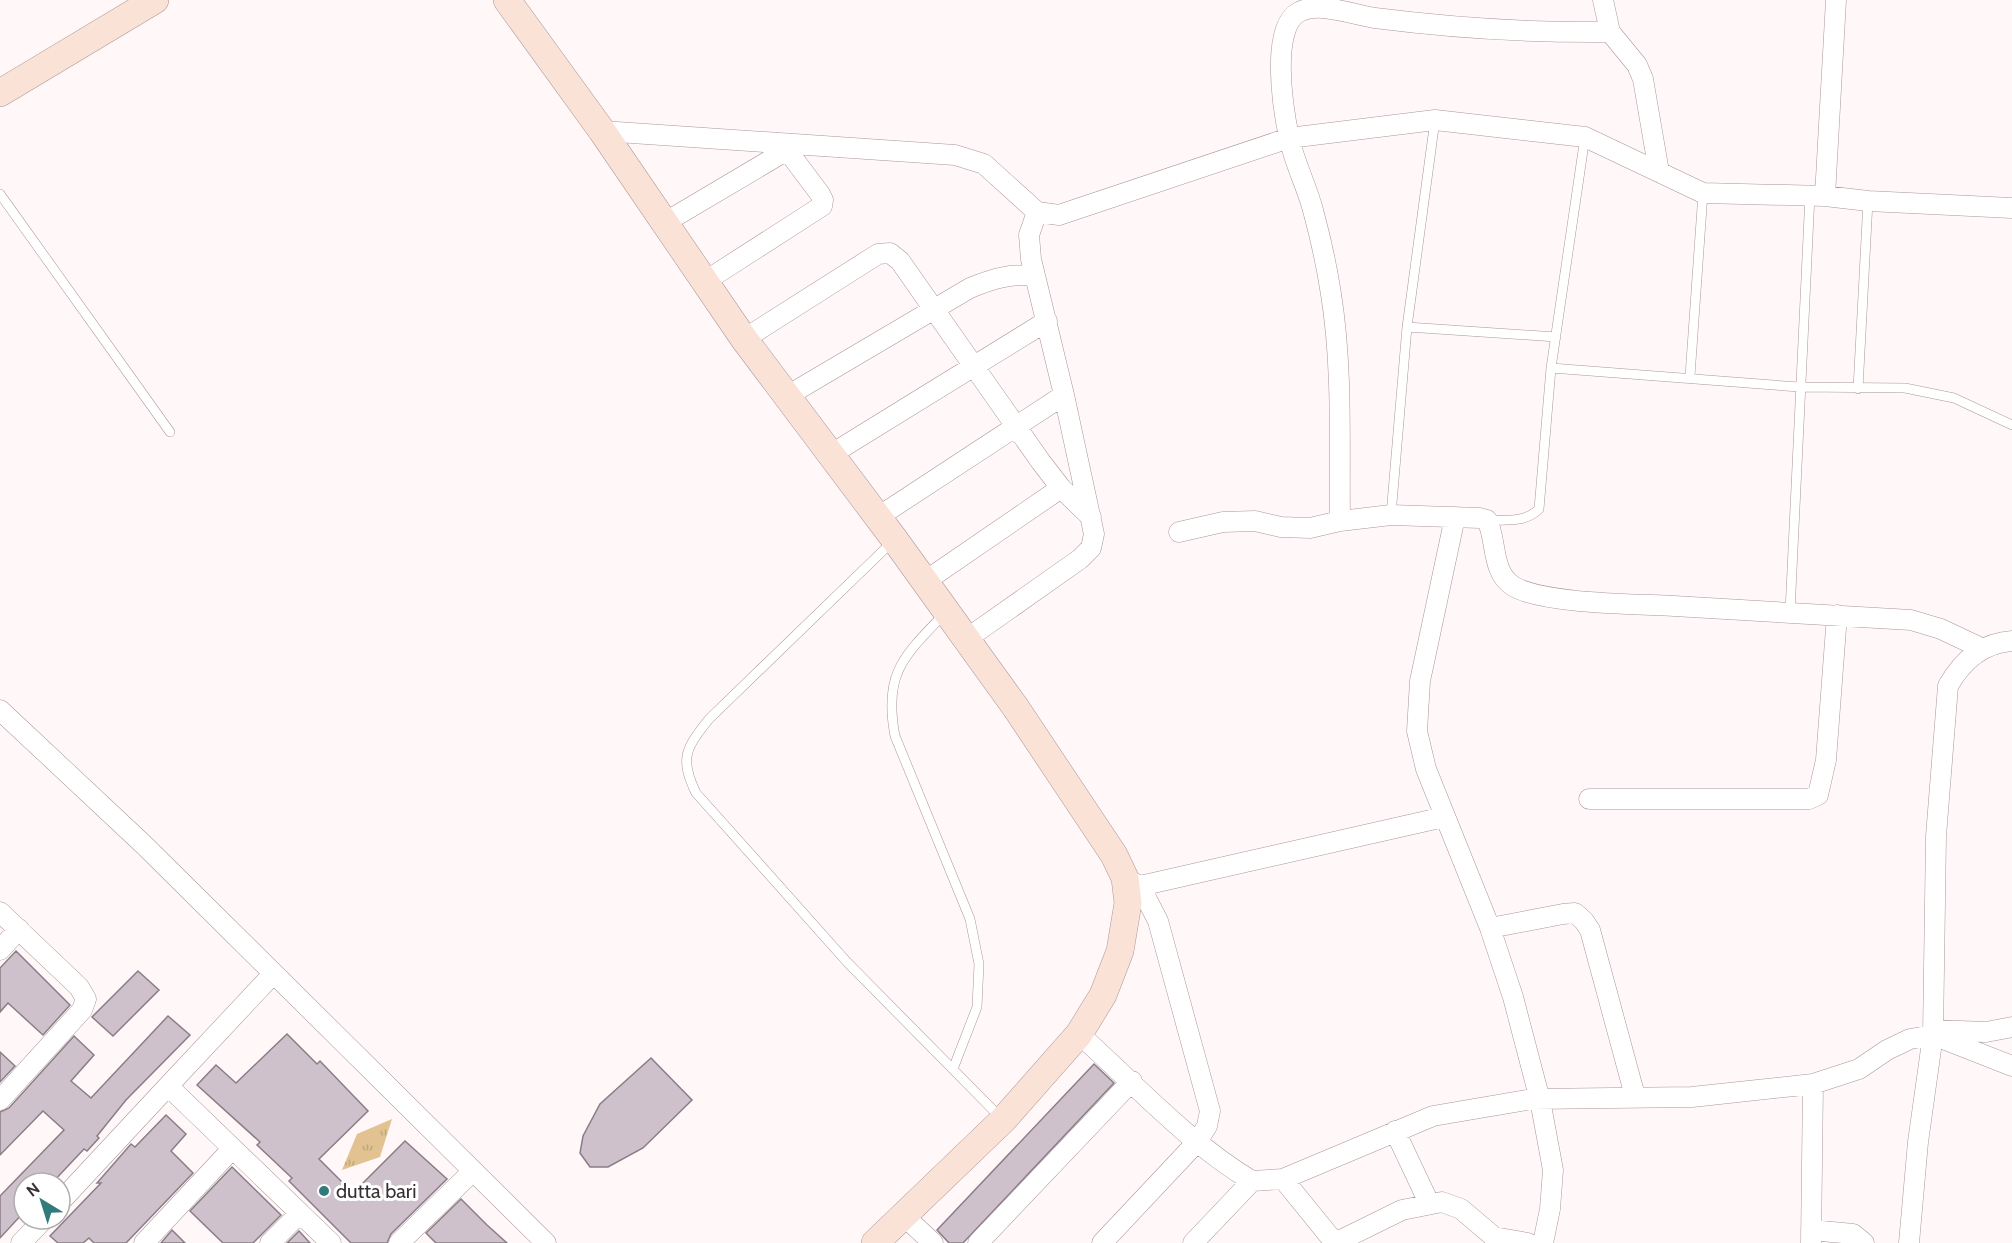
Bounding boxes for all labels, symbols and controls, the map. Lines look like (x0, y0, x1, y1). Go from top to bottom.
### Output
north arrow (12, 1171, 72, 1231)
text: N (23, 1179, 43, 1201)
place label: dutta bari (336, 1179, 416, 1203)
marker: dutta bari (317, 1184, 331, 1198)

